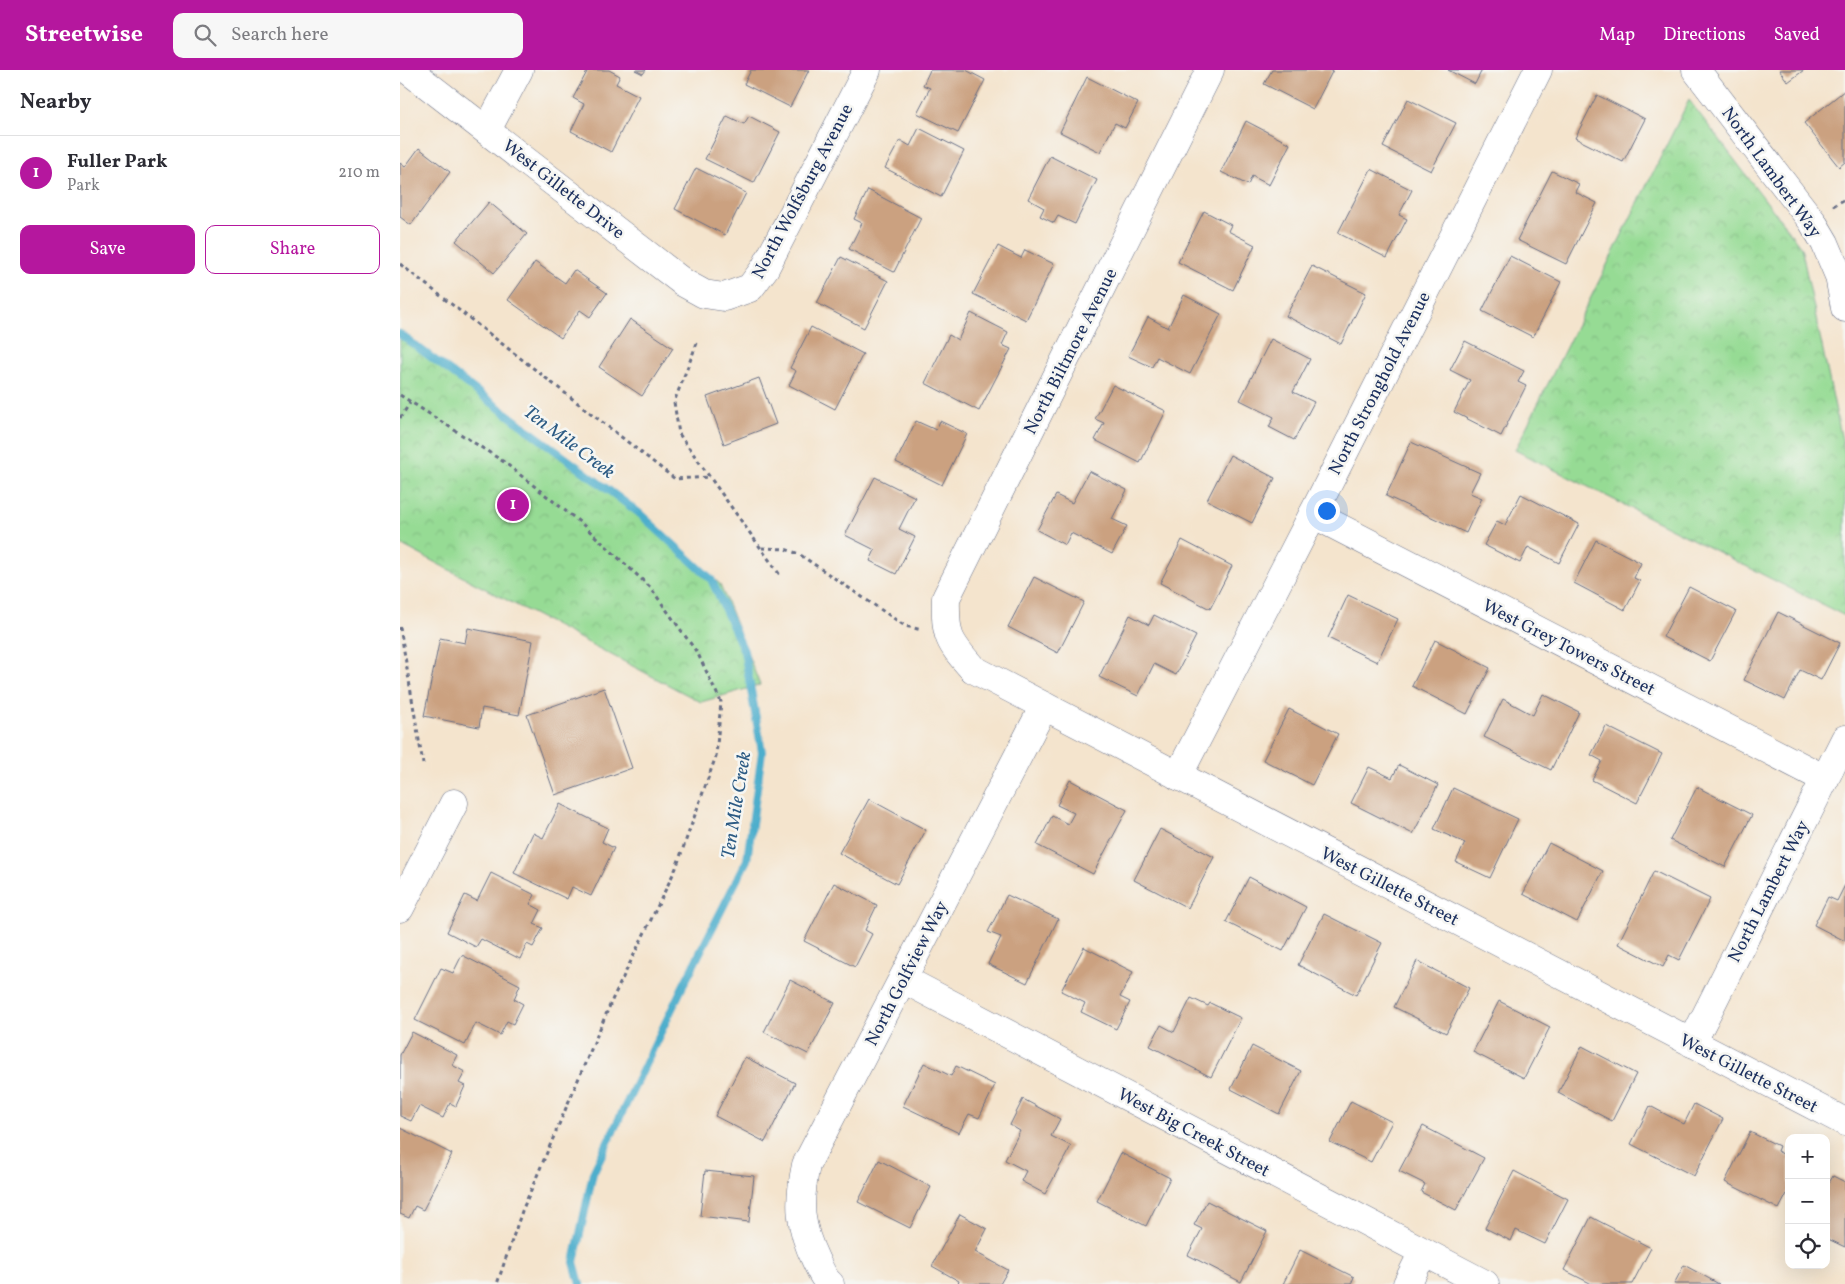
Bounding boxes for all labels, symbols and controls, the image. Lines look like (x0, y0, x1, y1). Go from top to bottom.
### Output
search box (173, 13, 523, 58)
text: Streetwise (25, 18, 143, 52)
icon: search (191, 21, 219, 49)
text: Search here (231, 22, 328, 48)
text: Map (1599, 23, 1635, 48)
text: Directions (1663, 23, 1746, 48)
text: Saved (1774, 23, 1820, 48)
text: Nearby (20, 88, 91, 117)
street label: North Wolfsburg Avenue (747, 100, 860, 284)
street label: North Lambert Way (1715, 102, 1827, 244)
street label: West Gillette Drive (497, 134, 629, 246)
text: Fuller Park (67, 149, 168, 175)
text: 1 (33, 162, 39, 184)
text: 210 m (338, 162, 380, 184)
text: Park (67, 175, 100, 197)
button: Save (20, 225, 195, 274)
button: Share (205, 225, 380, 274)
street label: North Biltmore Avenue (1019, 264, 1124, 439)
street label: North Stronghold Avenue (1323, 288, 1437, 480)
water label: Ten Mile Creek (518, 400, 620, 486)
pin: 1 (497, 486, 529, 524)
your location (1314, 498, 1340, 524)
street label: West Grey Towers Street (1478, 594, 1659, 703)
water label: Ten Mile Creek (716, 750, 758, 861)
street label: North Lambert Way (1723, 816, 1816, 967)
street label: West Gillette Street (1316, 842, 1463, 933)
street label: North Golfview Way (860, 897, 955, 1051)
street label: West Gillette Street (1675, 1029, 1822, 1120)
street label: West Big Creek Street (1113, 1083, 1274, 1184)
map controls (1785, 1134, 1830, 1269)
button: + (1785, 1134, 1830, 1179)
button: − (1785, 1179, 1830, 1224)
button: locate (1785, 1224, 1830, 1269)

